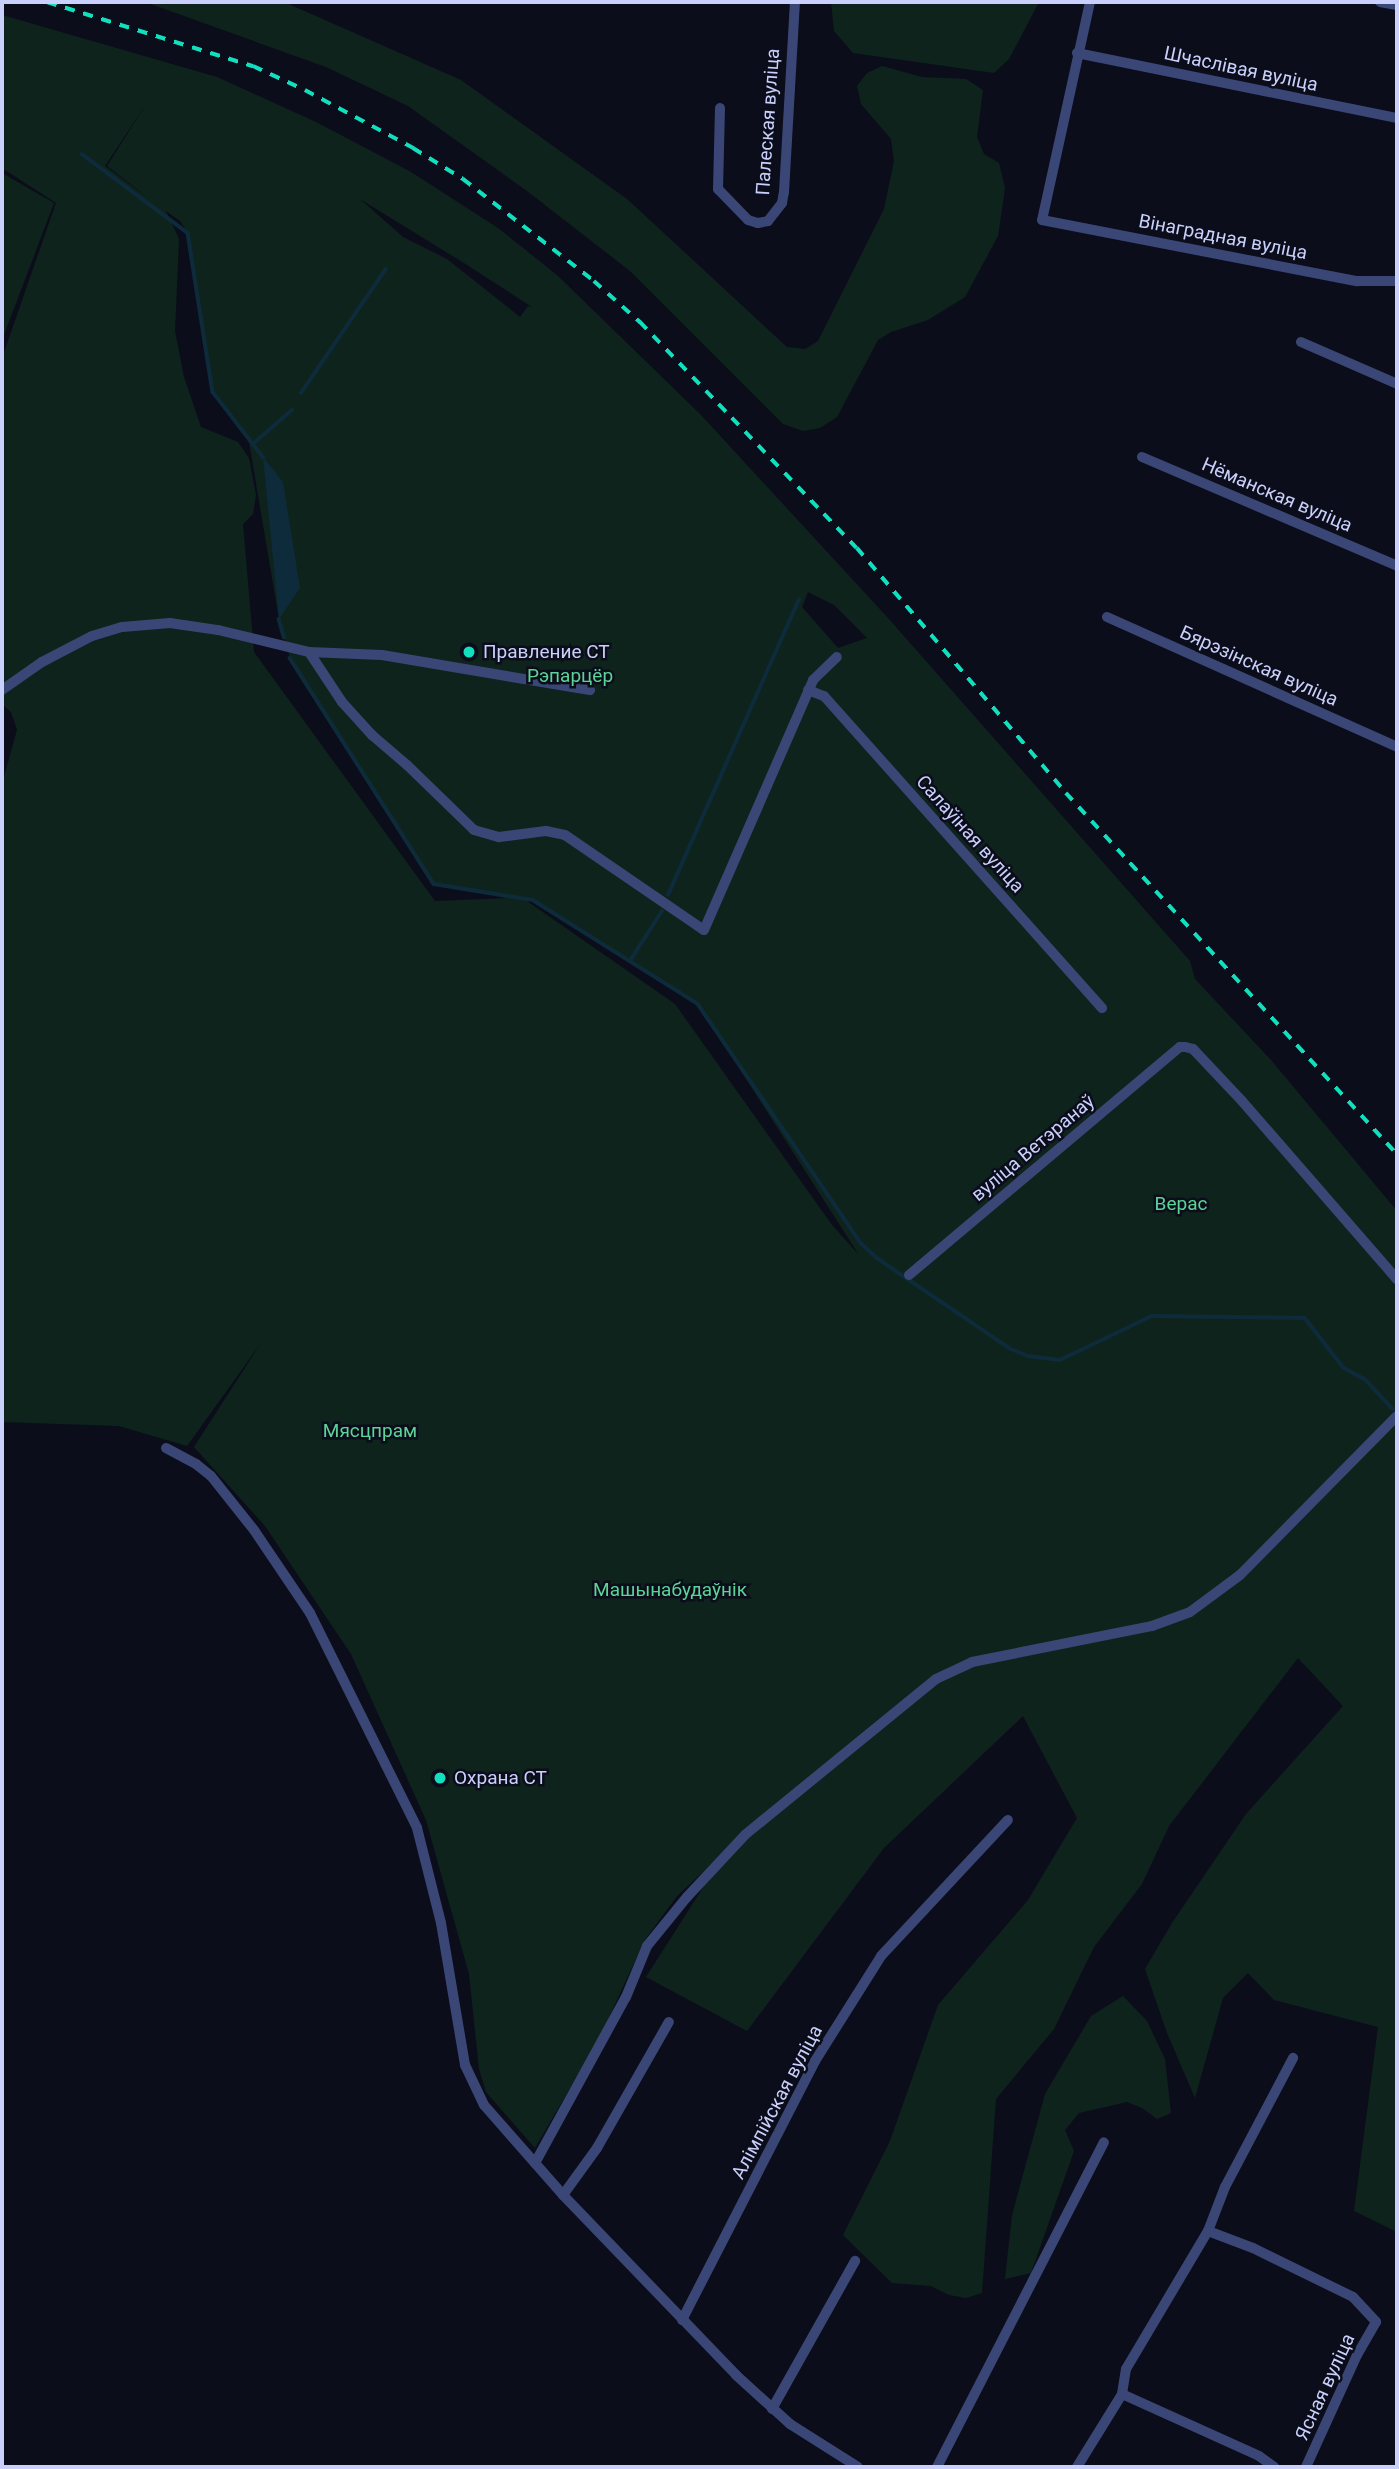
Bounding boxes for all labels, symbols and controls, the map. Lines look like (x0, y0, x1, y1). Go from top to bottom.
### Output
street label: Шчаслівая вуліца (1162, 42, 1320, 96)
street label: Палеская вуліца (751, 48, 785, 196)
street label: Вінаградная вуліца (1137, 209, 1309, 265)
street label: Нёманская вуліца (1198, 453, 1356, 537)
street label: Бярэзінская вуліца (1176, 621, 1342, 711)
place label: Правление СТ (483, 641, 610, 663)
marker: Правление СТ (461, 644, 477, 660)
park label: Рэпарцёр (527, 665, 613, 687)
street label: Салаўіная вуліца (911, 770, 1029, 898)
street label: вуліца Ветэранаў (967, 1090, 1099, 1206)
park label: Верас (1155, 1193, 1207, 1215)
park label: Мясцпрам (323, 1420, 417, 1442)
park label: Машынабудаўнік (593, 1579, 747, 1601)
place label: Охрана СТ (454, 1767, 547, 1789)
marker: Охрана СТ (432, 1770, 448, 1786)
street label: Алімпійская вуліца (727, 2021, 827, 2183)
street label: Ясная вуліца (1290, 2330, 1360, 2444)

